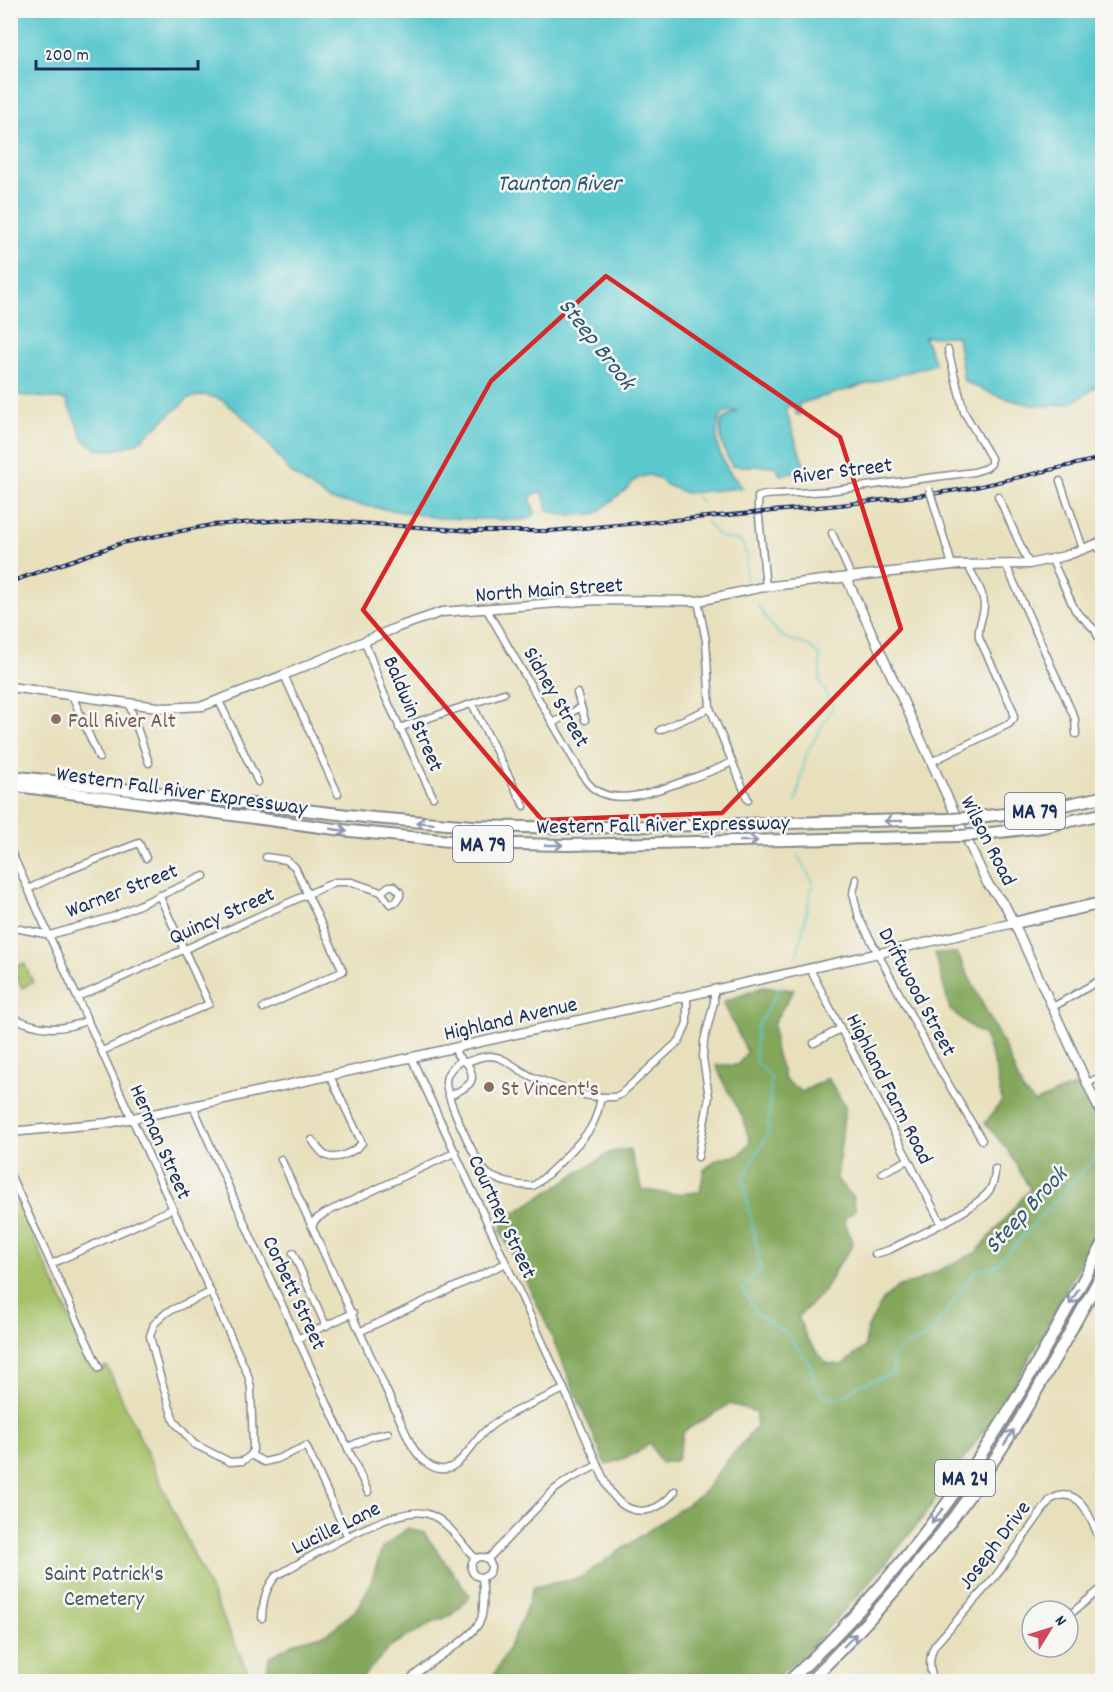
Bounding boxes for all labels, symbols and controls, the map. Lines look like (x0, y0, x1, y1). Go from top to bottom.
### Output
scale bar (36, 33, 198, 71)
text: 200 m (45, 44, 89, 69)
water label: Taunton River (497, 168, 624, 202)
water label: Steep Brook (549, 292, 644, 400)
street label: River Street (791, 451, 894, 494)
street label: North Main Street (474, 571, 624, 612)
street label: Sidney Street (514, 642, 596, 754)
street label: Baldwin Street (373, 652, 450, 777)
place label: Fall River Alt (68, 707, 176, 738)
marker: Fall River Alt (49, 712, 63, 726)
street label: Western Fall River Expressway (54, 759, 310, 826)
street label: Wilson Road (951, 791, 1023, 892)
road number: MA 79 (1005, 793, 1065, 829)
street label: Western Fall River Expressway (536, 809, 791, 844)
one-way arrow (884, 815, 904, 826)
one-way arrow (416, 817, 436, 828)
one-way arrow (329, 825, 348, 836)
road number: MA 79 (453, 826, 513, 862)
one-way arrow (739, 835, 759, 847)
one-way arrow (544, 839, 564, 851)
street label: Warner Street (62, 857, 183, 928)
street label: Quincy Street (165, 880, 280, 954)
street label: Driftwood Street (869, 923, 963, 1063)
street label: Highland Avenue (441, 990, 581, 1051)
street label: Highland Farm Road (836, 1009, 939, 1170)
place label: St Vincent's (501, 1075, 599, 1106)
street label: Herman Street (120, 1080, 198, 1205)
marker: St Vincent's (482, 1080, 496, 1094)
street label: Courtney Street (459, 1150, 543, 1285)
water label: Steep Brook (978, 1158, 1078, 1262)
street label: Corbett Street (253, 1231, 333, 1356)
one-way arrow (1068, 1288, 1080, 1305)
one-way arrow (1003, 1429, 1015, 1446)
road number: MA 24 (935, 1460, 995, 1496)
street label: Lucille Lane (287, 1494, 386, 1564)
street label: Joseph Drive (952, 1495, 1040, 1597)
one-way arrow (931, 1508, 944, 1524)
park label: Saint Patrick's Cemetery (44, 1560, 164, 1616)
north arrow (1020, 1599, 1080, 1659)
text: N (1048, 1611, 1071, 1632)
one-way arrow (842, 1633, 856, 1648)

